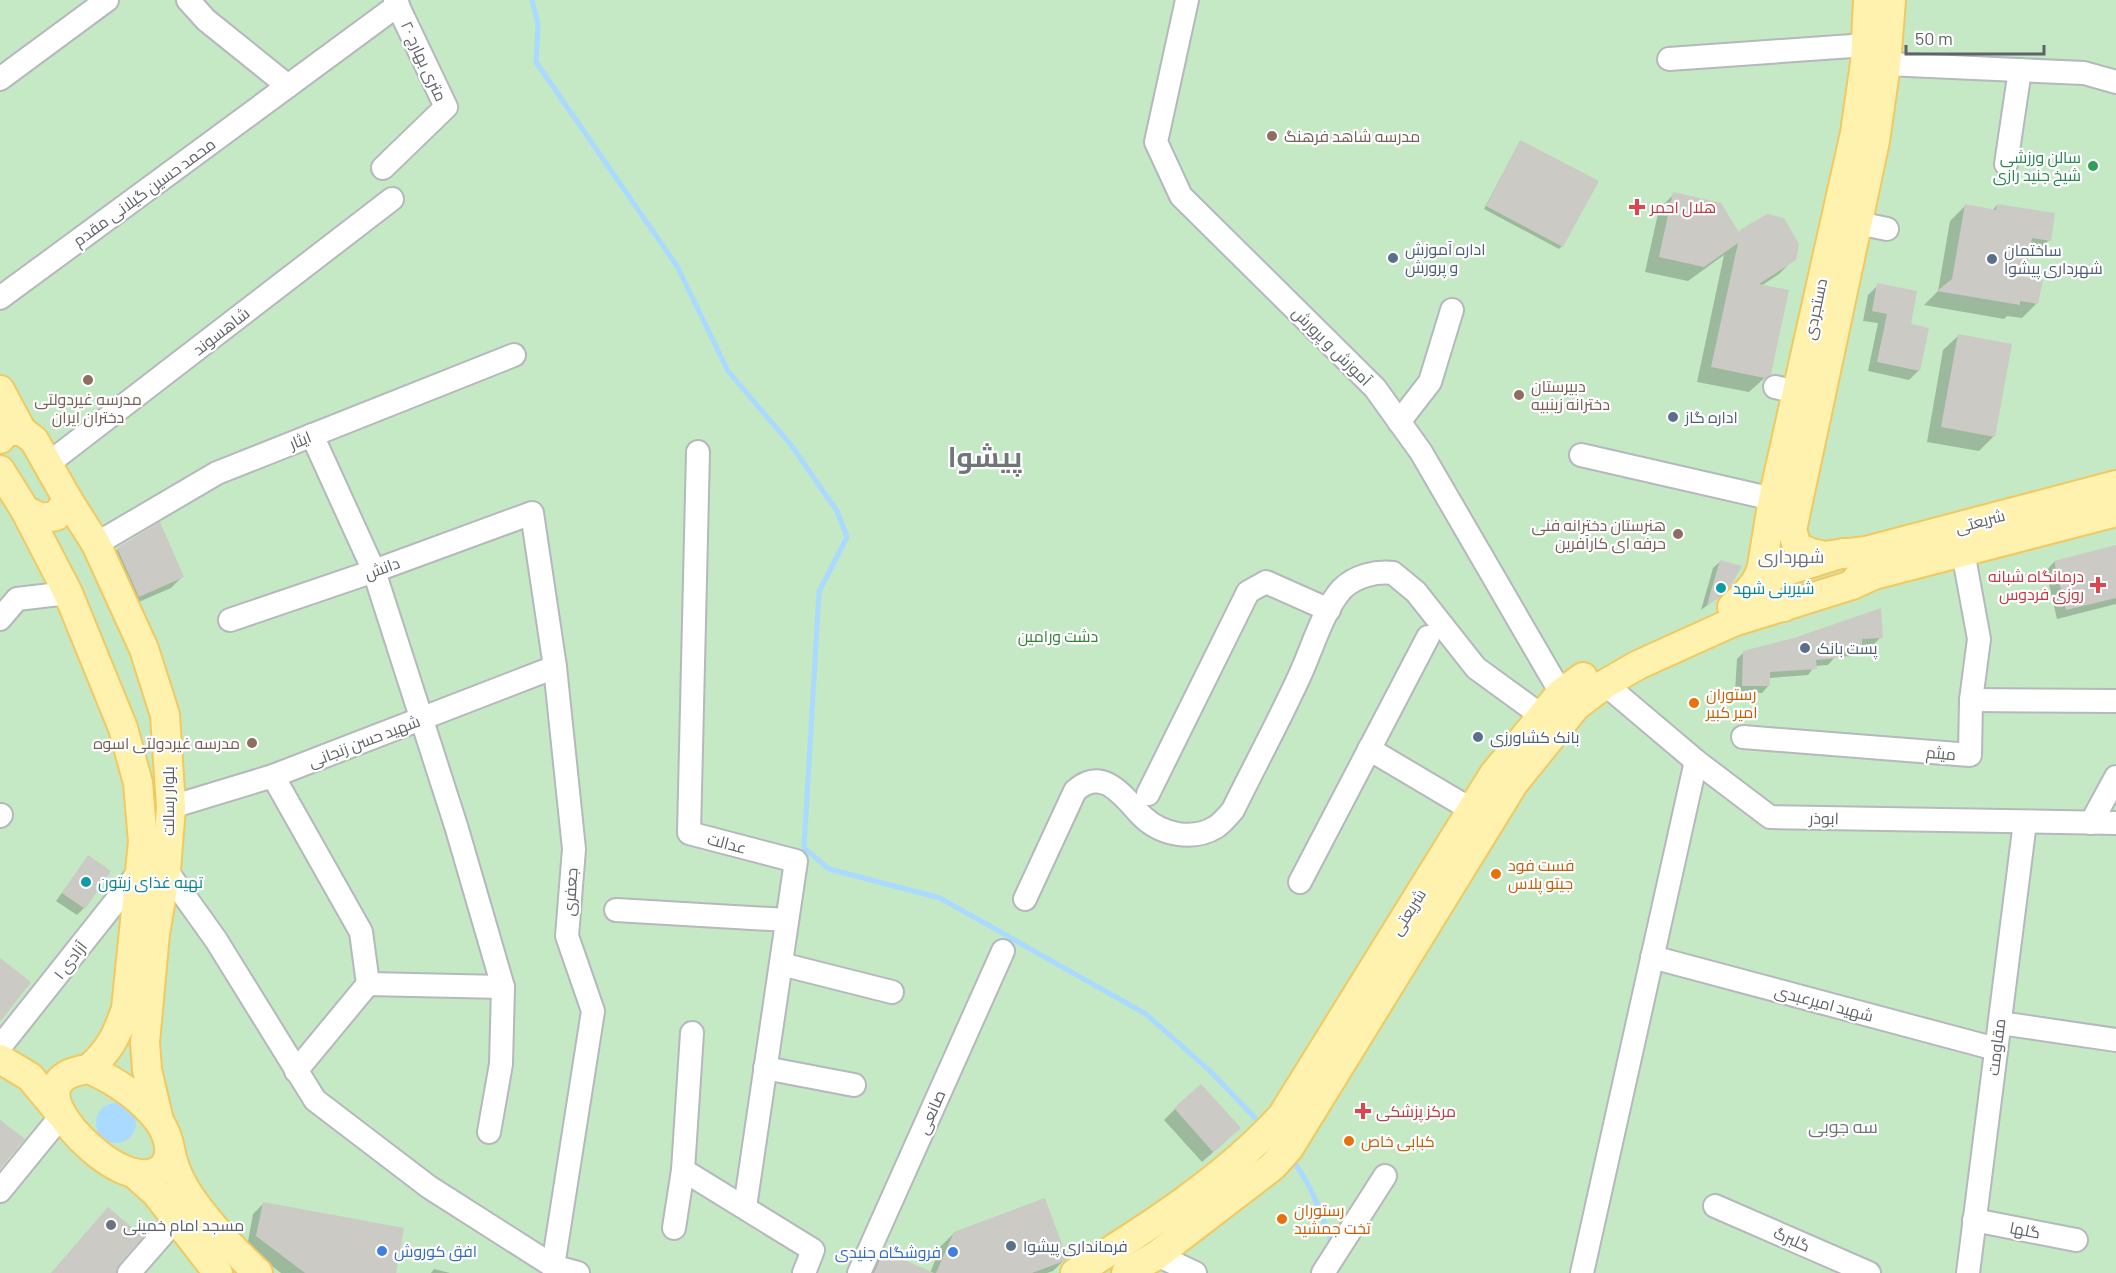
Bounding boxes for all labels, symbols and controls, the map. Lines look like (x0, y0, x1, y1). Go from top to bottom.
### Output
street label: ۲۰ متری بهارچ (395, 18, 451, 105)
scale bar (1906, 18, 2044, 56)
text: 50 m (1915, 27, 1953, 49)
place label: مدرسه شاهد فرهنگ (1284, 126, 1420, 146)
marker: مدرسه شاهد فرهنگ (1265, 129, 1279, 143)
street label: محمد حسین گیلانی مقدم (69, 134, 220, 252)
place label: سالن ورزشی شیخ جنید رازی (1993, 147, 2081, 187)
marker: سالن ورزشی شیخ جنید رازی (2086, 159, 2100, 173)
place label: هلال احمر (1649, 197, 1716, 218)
marker: هلال احمر (1628, 198, 1646, 216)
place label: اداره آموزش و پرورش (1405, 239, 1486, 279)
place label: ساختمان شهرداری پیشوا (2004, 240, 2103, 280)
marker: اداره آموزش و پرورش (1386, 251, 1400, 265)
marker: ساختمان شهرداری پیشوا (1985, 252, 1999, 266)
street label: دستجردی (1799, 277, 1832, 342)
street label: آموزش و پرورش (1287, 302, 1376, 392)
street label: شاهسوند (189, 303, 253, 359)
marker: مدرسه غیردولتی دختران ایران (81, 373, 95, 387)
place label: دبیرستان دخترانه زینبیه (1531, 376, 1610, 414)
marker: دبیرستان دخترانه زینبیه (1512, 388, 1526, 402)
place label: مدرسه غیردولتی دختران ایران (34, 389, 142, 428)
place label: اداره گاز (1684, 407, 1738, 427)
marker: اداره گاز (1666, 410, 1680, 424)
street label: ایثار (285, 427, 314, 454)
district label: پیشوا (948, 439, 1022, 477)
street label: شریعتی (1953, 505, 2008, 538)
place label: هنرستان دخترانه فنی حرفه ای کارآفرین (1532, 515, 1666, 554)
marker: هنرستان دخترانه فنی حرفه ای کارآفرین (1671, 527, 1685, 541)
district label: شهرداری (1758, 545, 1824, 568)
street label: دانش (362, 552, 403, 585)
place label: درمانگاه شبانه روزی فردوس (1988, 566, 2084, 605)
marker: درمانگاه شبانه روزی فردوس (2089, 576, 2107, 594)
place label: شیرینی شهد (1733, 578, 1814, 599)
marker: شیرینی شهد (1714, 581, 1728, 595)
park label: دشت ورامین (1018, 626, 1098, 647)
place label: پست بانک (1817, 638, 1878, 660)
marker: پست بانک (1798, 641, 1812, 655)
place label: رستوران امیر کبیر (1705, 684, 1758, 722)
marker: رستوران امیر کبیر (1687, 696, 1701, 710)
street label: شهید حسن زنجانی (305, 710, 423, 772)
place label: بانک کشاورزی (1490, 727, 1580, 748)
marker: بانک کشاورزی (1471, 730, 1485, 744)
place label: مدرسه غیردولتی اسوه (93, 733, 240, 754)
marker: مدرسه غیردولتی اسوه (245, 736, 259, 750)
street label: میثم (1925, 742, 1957, 766)
street label: بلوار رسالت (158, 766, 178, 836)
street label: ابوذر (1808, 808, 1839, 828)
street label: عدالت (705, 828, 749, 857)
place label: فست فود جیتو پلاس (1508, 855, 1574, 895)
street label: جعفری (558, 867, 583, 917)
marker: فست فود جیتو پلاس (1489, 867, 1503, 881)
place label: تهیه غذای زیتون (98, 872, 204, 893)
marker: تهیه غذای زیتون (79, 875, 93, 889)
street label: شریعتی (1386, 885, 1431, 939)
street label: آزادی ۱ (49, 936, 92, 984)
street label: شهید امیرعبدی (1772, 980, 1876, 1027)
street label: مقاومت (1983, 1017, 2009, 1077)
street label: صانعی (912, 1087, 950, 1138)
place label: مرکز پزشکی (1376, 1101, 1456, 1123)
marker: مرکز پزشکی (1354, 1102, 1372, 1120)
district label: سه جوبی (1808, 1115, 1878, 1138)
place label: کبابی خاص (1361, 1131, 1435, 1152)
marker: کبابی خاص (1342, 1134, 1356, 1148)
place label: رستوران تخت جمشید (1294, 1200, 1372, 1238)
marker: رستوران تخت جمشید (1275, 1212, 1289, 1226)
place label: مسجد امام خمینی (123, 1215, 244, 1237)
street label: گلها (2008, 1217, 2042, 1244)
marker: مسجد امام خمینی (104, 1218, 118, 1232)
street label: گلبرگ (1771, 1222, 1813, 1256)
place label: فرمانداری پیشوا (1023, 1236, 1128, 1258)
marker: فرمانداری پیشوا (1004, 1239, 1018, 1253)
place label: افق کوروش (394, 1241, 477, 1262)
place label: فروشگاه جنیدی (835, 1242, 941, 1263)
marker: افق کوروش (375, 1244, 389, 1258)
marker: فروشگاه جنیدی (946, 1245, 960, 1259)

